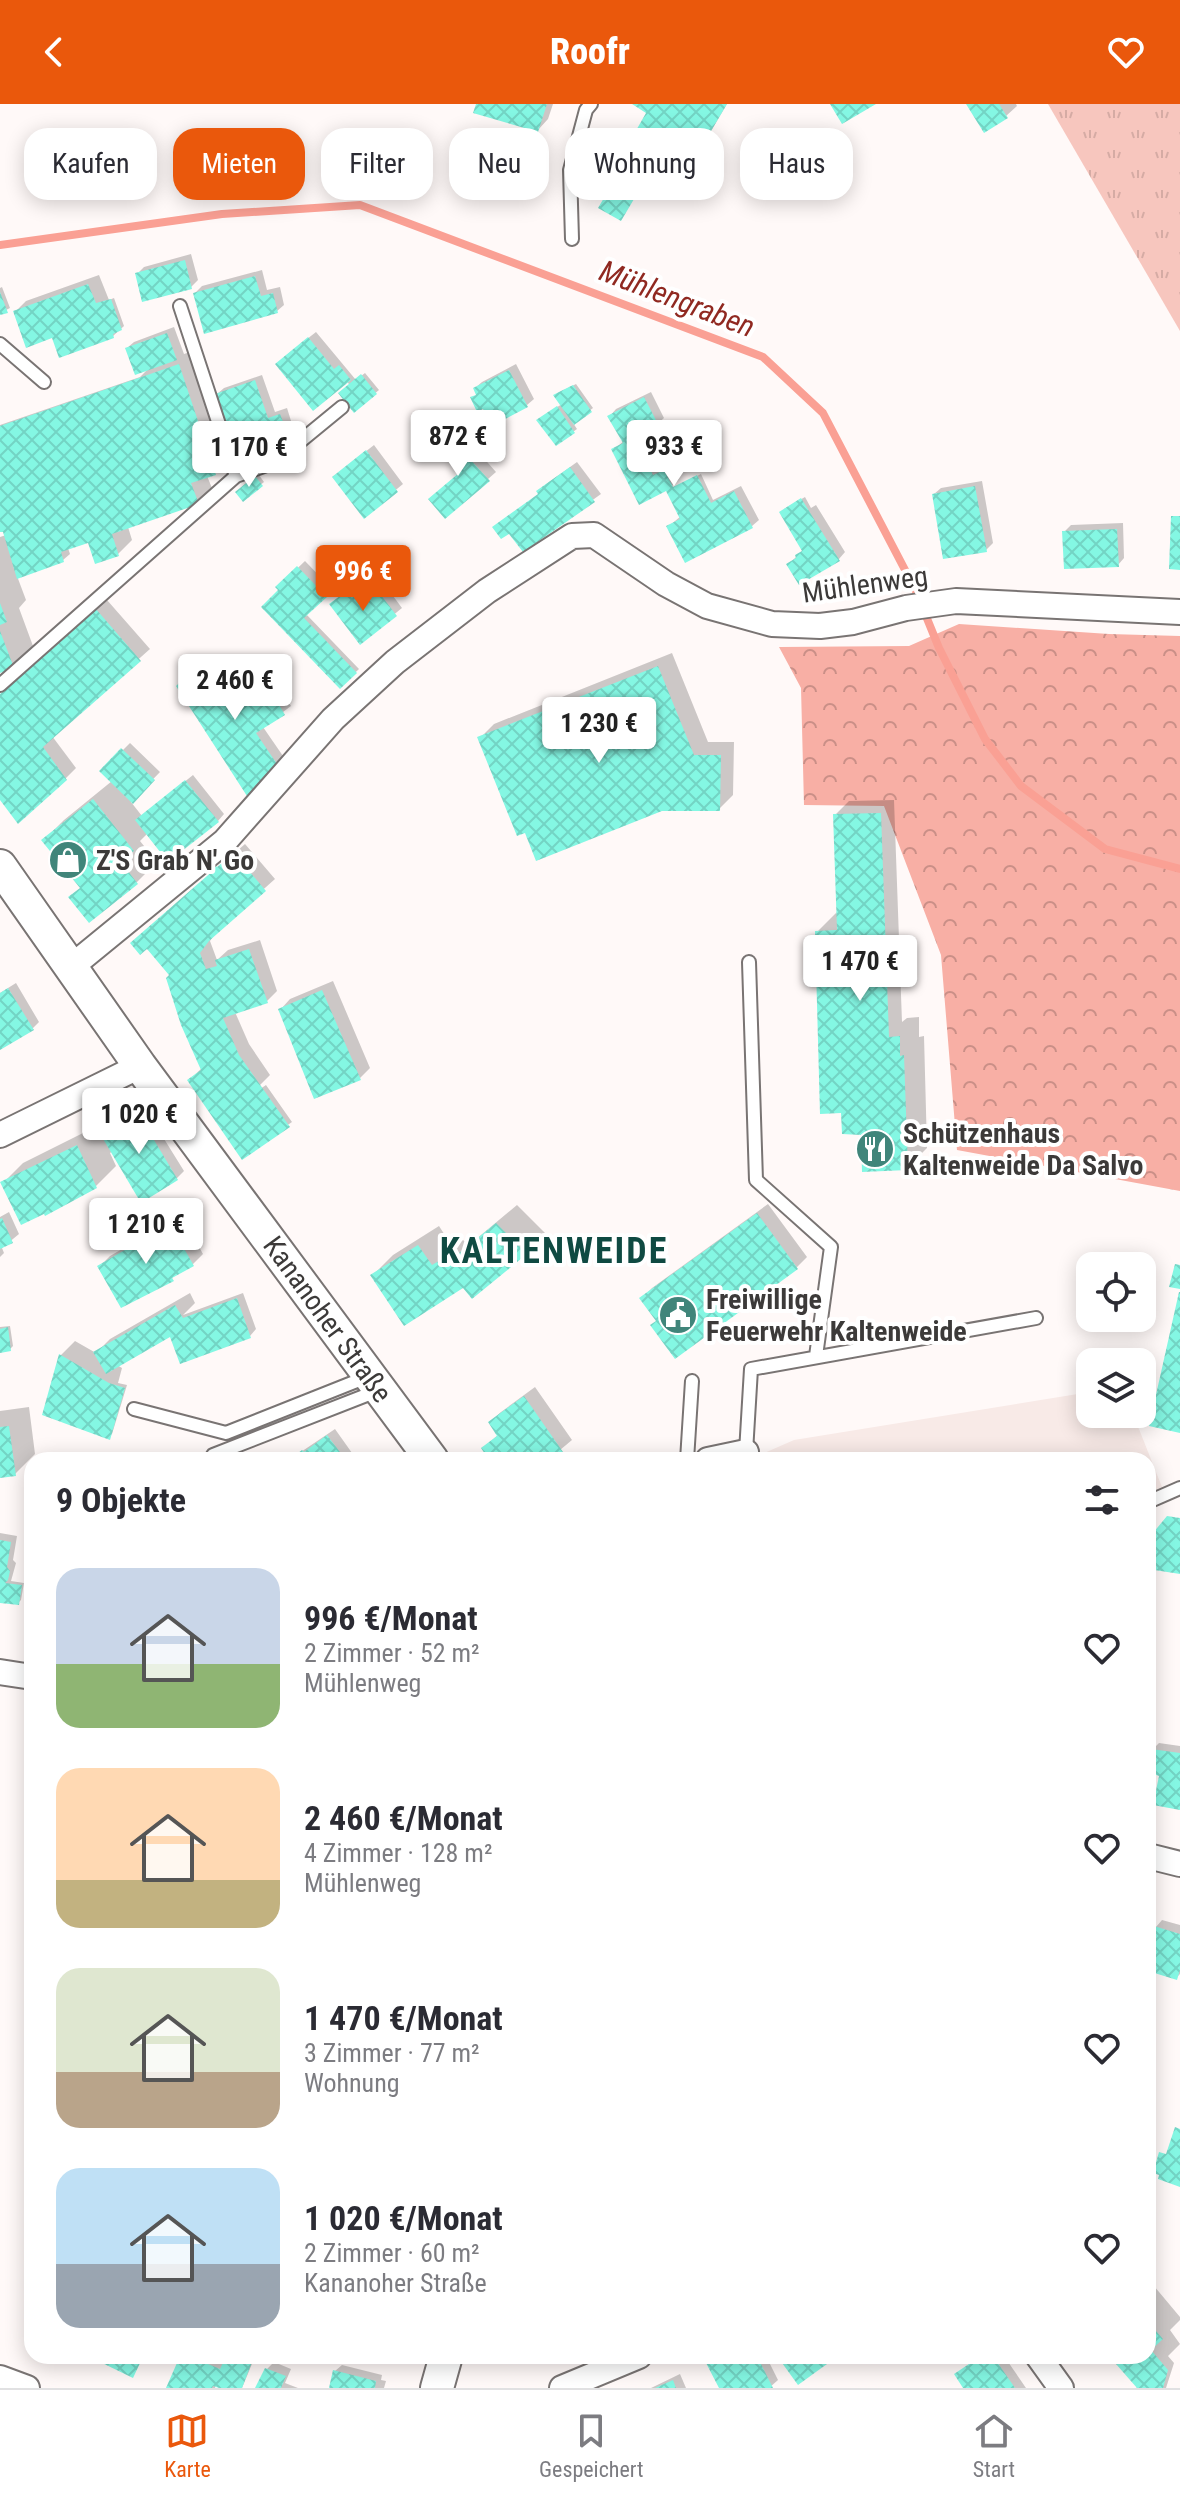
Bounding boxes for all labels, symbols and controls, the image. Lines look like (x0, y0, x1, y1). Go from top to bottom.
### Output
icon: back (32, 30, 76, 74)
icon: heart (1104, 30, 1148, 74)
text: Roofr (550, 31, 630, 73)
chip: Kaufen (24, 128, 157, 200)
chip: Mieten (173, 128, 305, 200)
chip: Filter (321, 128, 433, 200)
chip: Neu (449, 128, 549, 200)
chip: Wohnung (565, 128, 724, 200)
chip: Haus (740, 128, 853, 200)
water label: Mühlengraben (595, 253, 760, 344)
pin: 872 € (402, 410, 514, 478)
pin: 933 € (618, 420, 730, 488)
pin: 1 170 € (175, 421, 323, 489)
text: 872 € (429, 421, 487, 451)
text: 933 € (645, 431, 703, 461)
text: 1 170 € (210, 432, 288, 462)
pin: 996 € (307, 545, 419, 613)
text: 996 € (334, 556, 392, 586)
street label: Mühlenweg (800, 559, 930, 610)
pin: 2 460 € (161, 654, 309, 722)
text: 2 460 € (196, 665, 274, 695)
pin: 1 230 € (525, 697, 673, 765)
text: 1 230 € (560, 708, 638, 738)
shop icon: Z'S Grab N' Go (47, 839, 89, 881)
place label: Z'S Grab N' Go (96, 844, 254, 877)
pin: 1 470 € (786, 935, 934, 1003)
text: 1 470 € (821, 946, 899, 976)
pin: 1 020 € (65, 1088, 213, 1156)
text: 1 020 € (100, 1099, 178, 1129)
place label: Schützenhaus Kaltenweide Da Salvo (903, 1117, 1144, 1182)
restaurant icon: Schützenhaus Kaltenweide Da Salvo (854, 1128, 896, 1170)
pin: 1 210 € (72, 1198, 220, 1266)
text: 1 210 € (107, 1209, 185, 1239)
street label: Kananoher Straße (256, 1230, 399, 1409)
district label: KALTENWEIDE (440, 1230, 668, 1272)
map controls (1076, 1252, 1156, 1428)
button: locate (1076, 1252, 1156, 1332)
place label: Freiwillige Feuerwehr Kaltenweide (706, 1283, 967, 1348)
public building icon: Freiwillige Feuerwehr Kaltenweide (657, 1294, 699, 1336)
button: layers (1076, 1348, 1156, 1428)
icon: filters (1080, 1478, 1124, 1522)
text: 9 Objekte (56, 1480, 186, 1520)
text: 996 €/Monat (304, 1598, 478, 1638)
icon: home (120, 1600, 216, 1696)
icon: heart (1080, 1626, 1124, 1670)
text: 2 Zimmer · 52 m² (304, 1638, 480, 1668)
text: Mühlenweg (304, 1668, 421, 1698)
text: 2 460 €/Monat (304, 1798, 503, 1838)
icon: home (120, 1800, 216, 1896)
icon: heart (1080, 1826, 1124, 1870)
text: 4 Zimmer · 128 m² (304, 1838, 493, 1868)
text: Mühlenweg (304, 1868, 421, 1898)
text: 1 470 €/Monat (304, 1998, 503, 2038)
icon: home (120, 2000, 216, 2096)
icon: heart (1080, 2026, 1124, 2070)
text: 3 Zimmer · 77 m² (304, 2038, 480, 2068)
text: Wohnung (304, 2068, 400, 2098)
text: 1 020 €/Monat (304, 2198, 503, 2238)
icon: home (120, 2200, 216, 2296)
icon: heart (1080, 2226, 1124, 2270)
text: 2 Zimmer · 60 m² (304, 2238, 480, 2268)
text: Kananoher Straße (304, 2268, 487, 2298)
tab: Karte (164, 2409, 211, 2482)
tab: Gespeichert (539, 2409, 644, 2482)
tab: Start (972, 2409, 1016, 2482)

